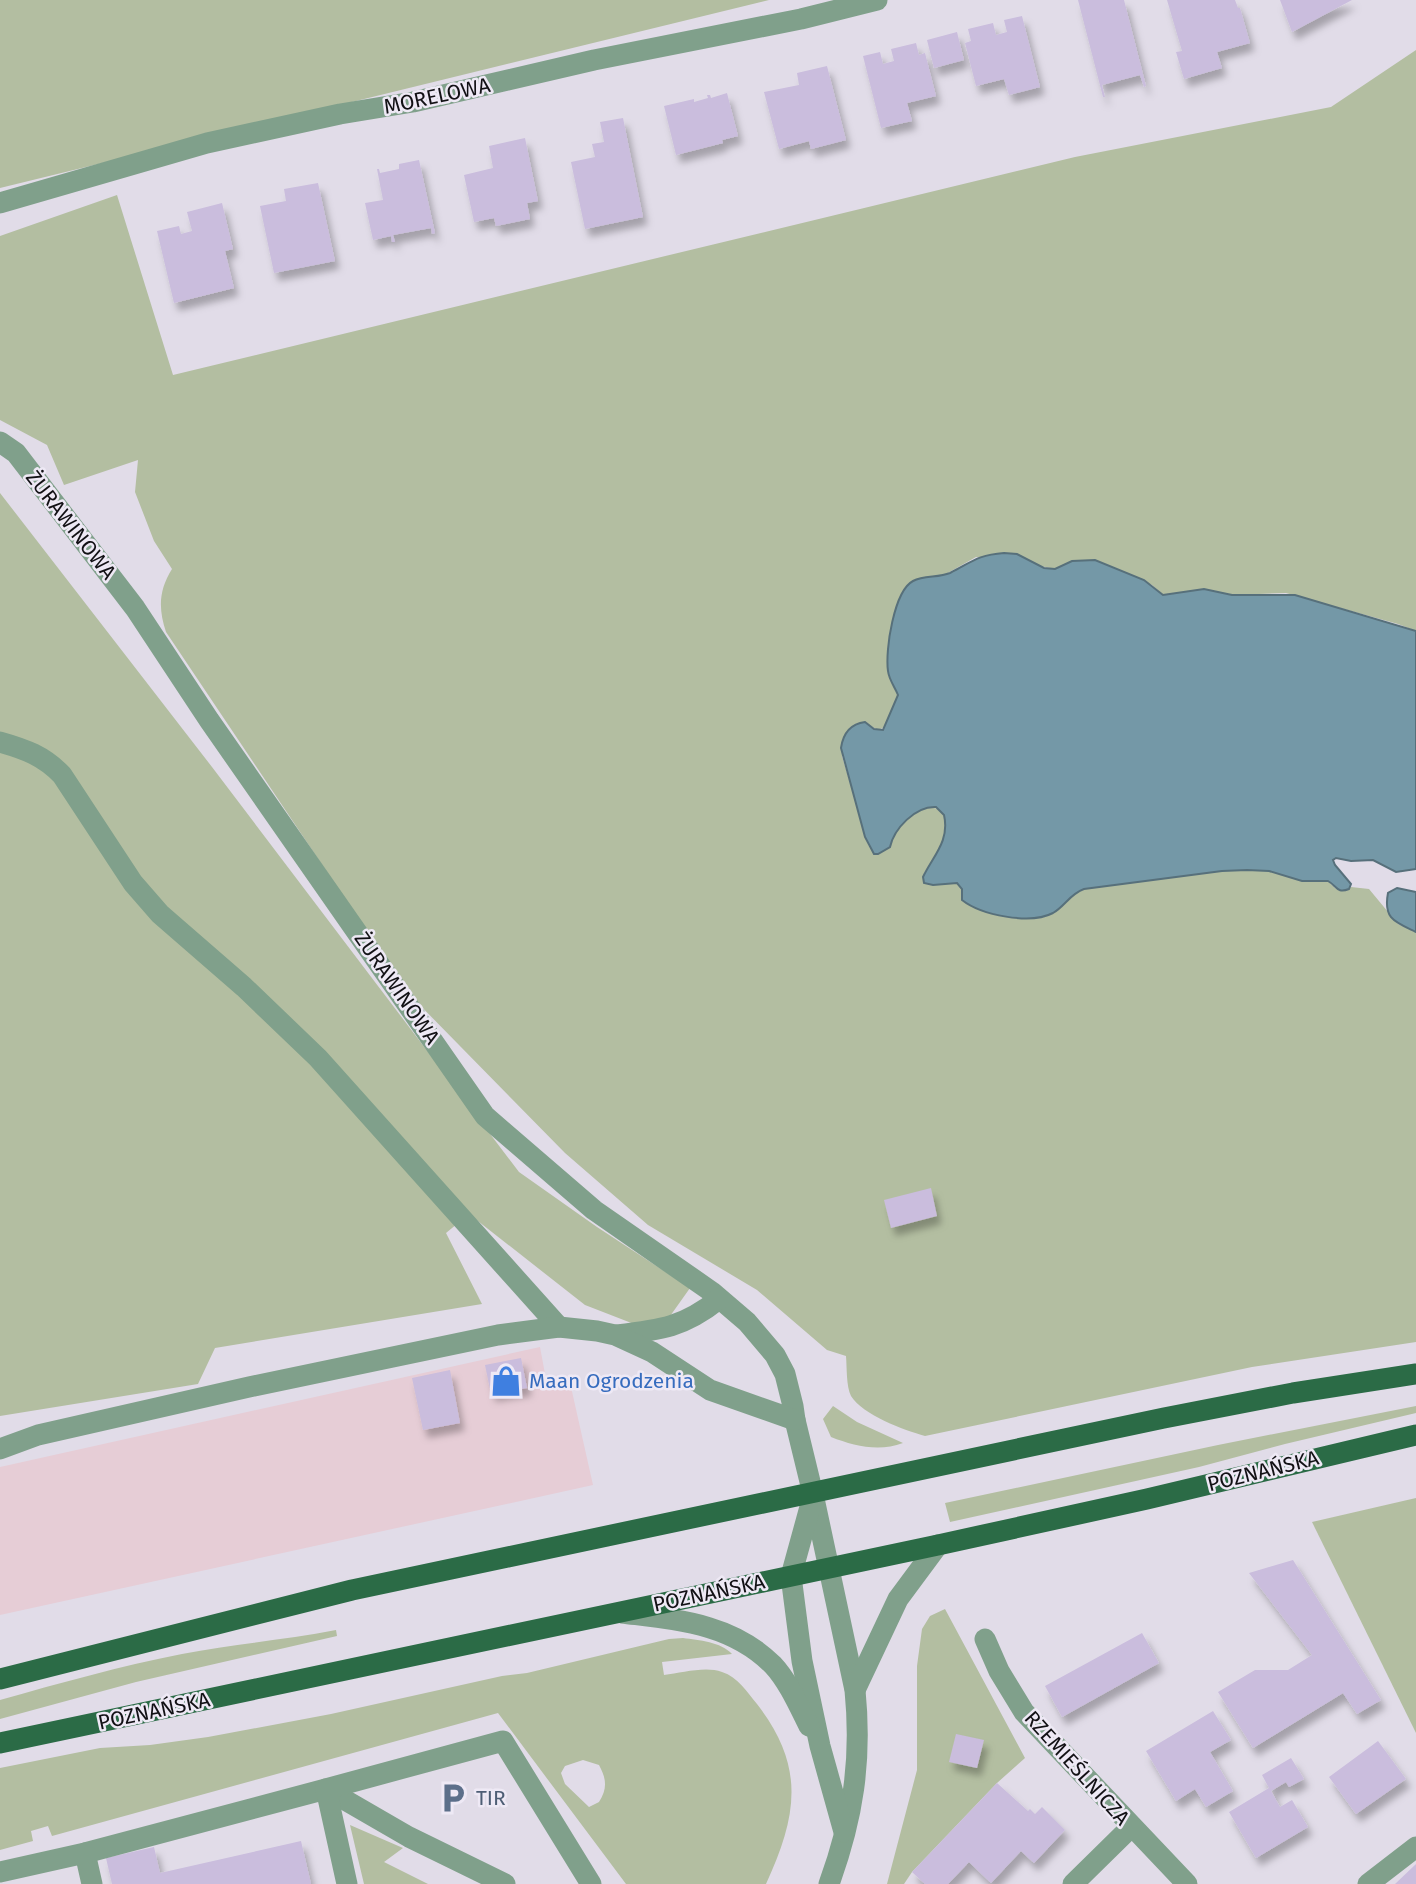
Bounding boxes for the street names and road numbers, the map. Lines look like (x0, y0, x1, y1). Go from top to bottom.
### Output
street label: MORELOWA (381, 72, 493, 120)
street label: ŻURAWINOWA (20, 465, 122, 585)
street label: ŻURAWINOWA (349, 927, 445, 1049)
street label: POZNAŃSKA (1205, 1445, 1321, 1497)
street label: POZNAŃSKA (651, 1568, 767, 1618)
street label: POZNAŃSKA (96, 1686, 212, 1736)
street label: RZEMIEŚLNICZA (1019, 1705, 1135, 1831)

